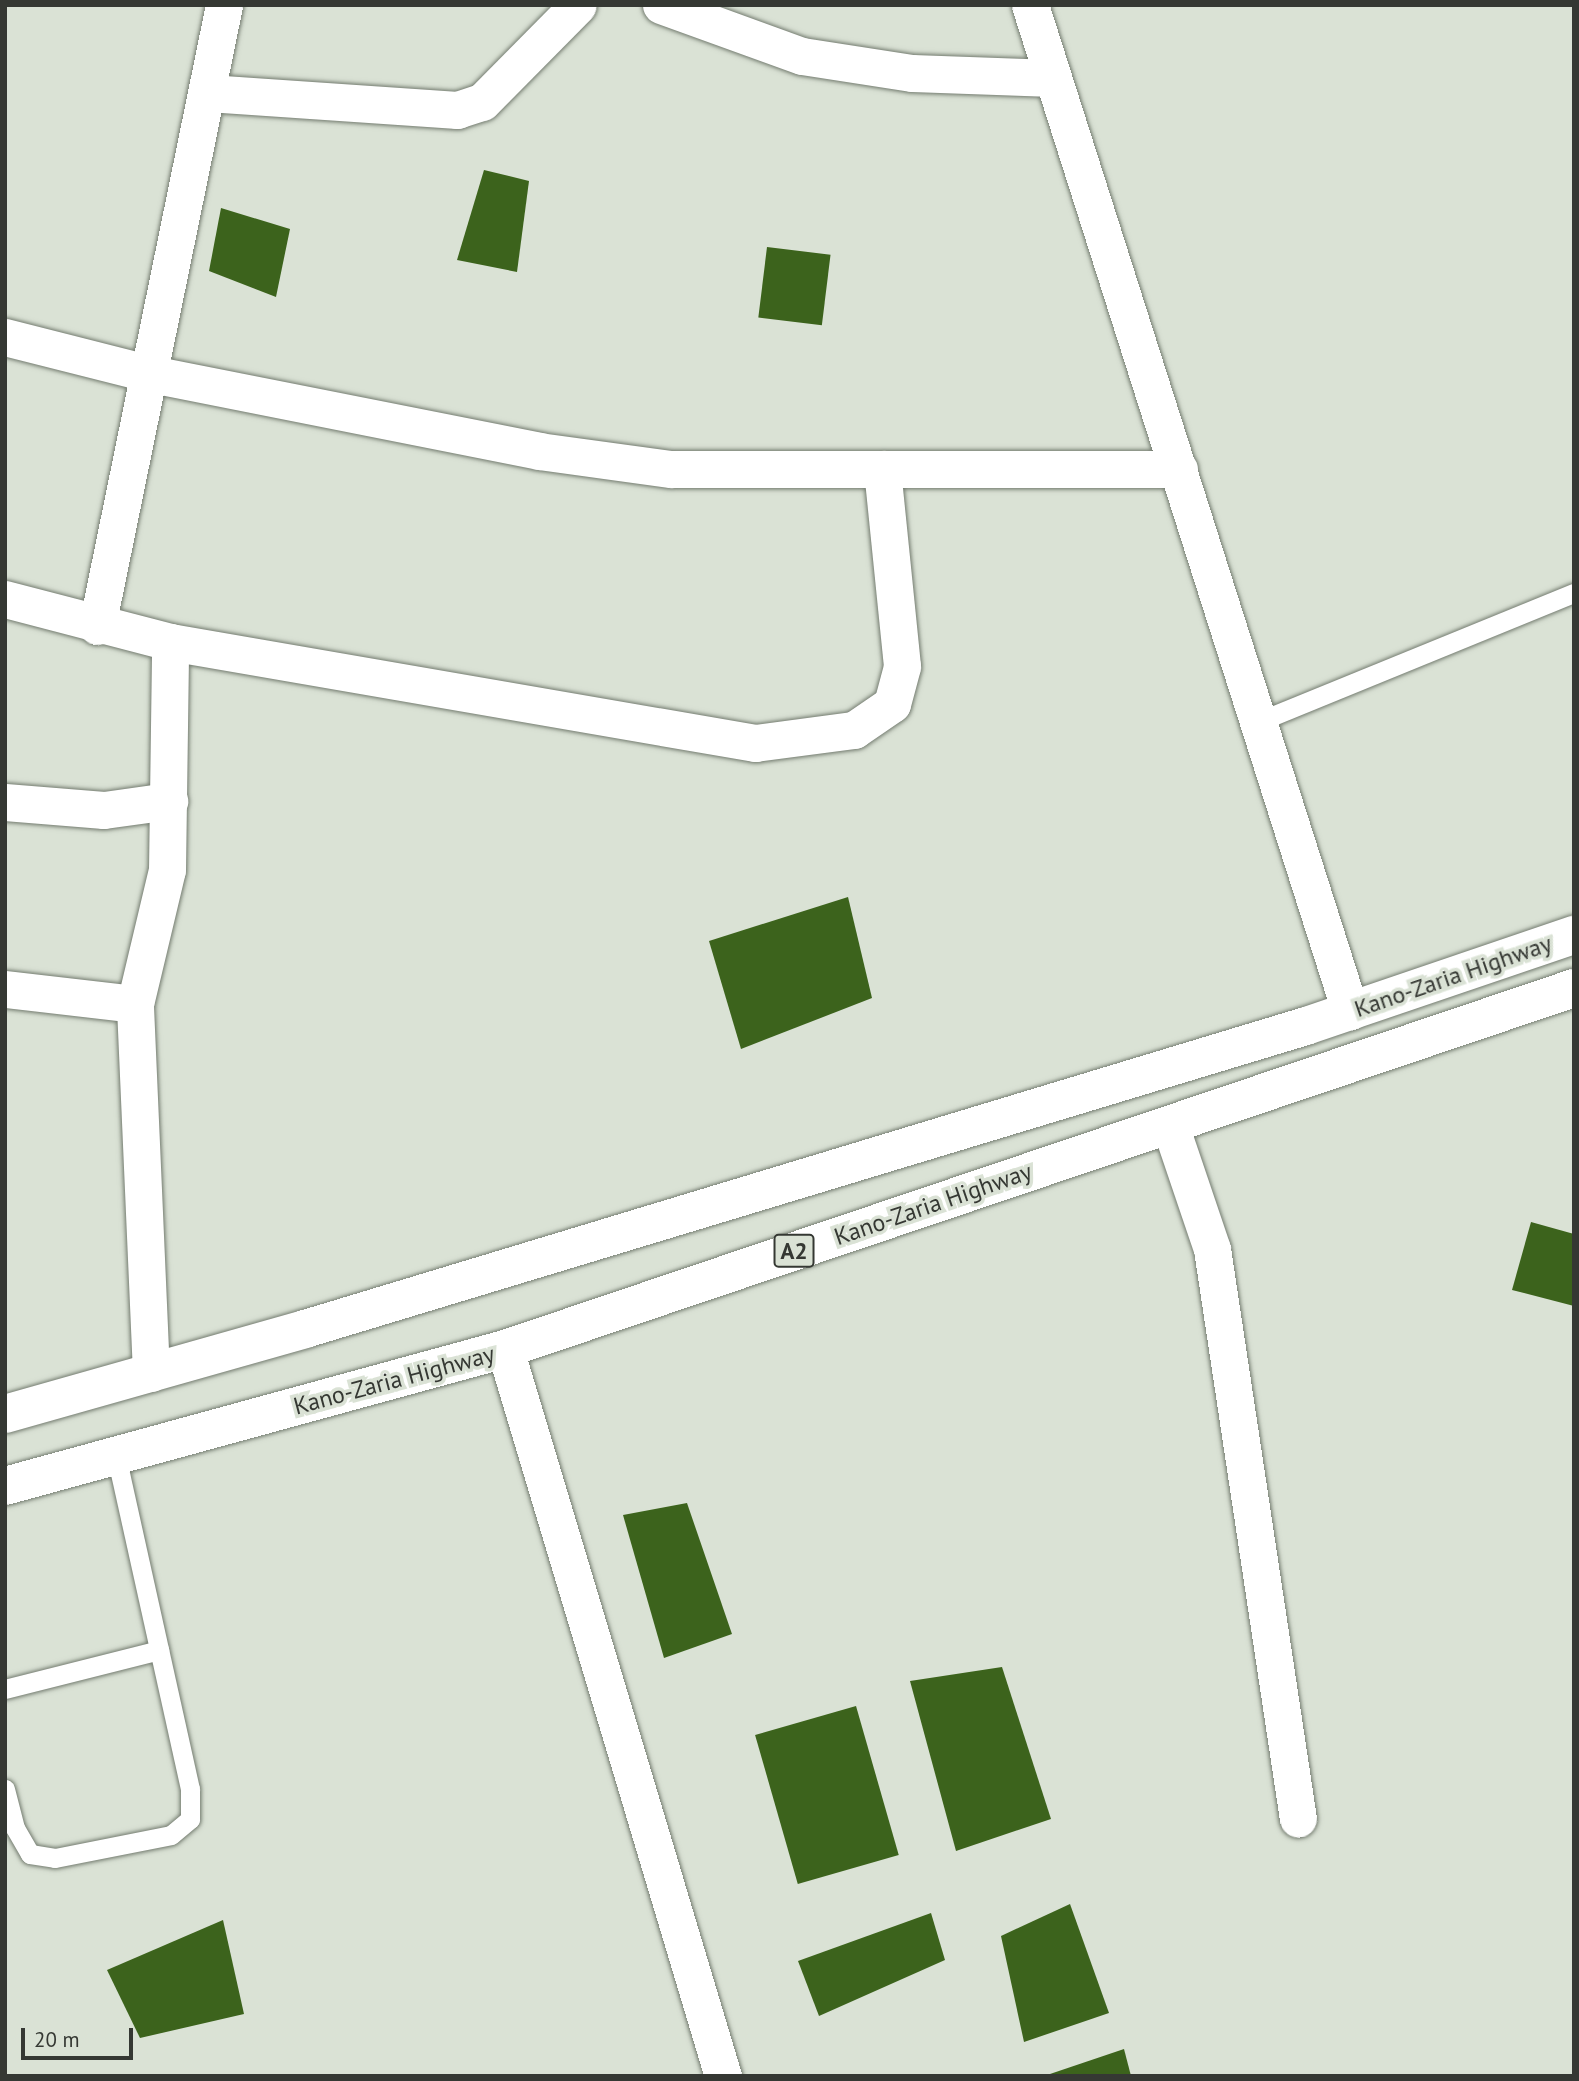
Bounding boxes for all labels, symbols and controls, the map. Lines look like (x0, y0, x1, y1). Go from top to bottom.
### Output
street label: Kano-Zaria Highway (1350, 929, 1556, 1023)
street label: Kano-Zaria Highway (830, 1157, 1036, 1251)
road number: A2 (773, 1232, 815, 1270)
street label: Kano-Zaria Highway (290, 1339, 498, 1421)
scale bar (24, 2014, 136, 2058)
text: 20 m (34, 2026, 80, 2053)

